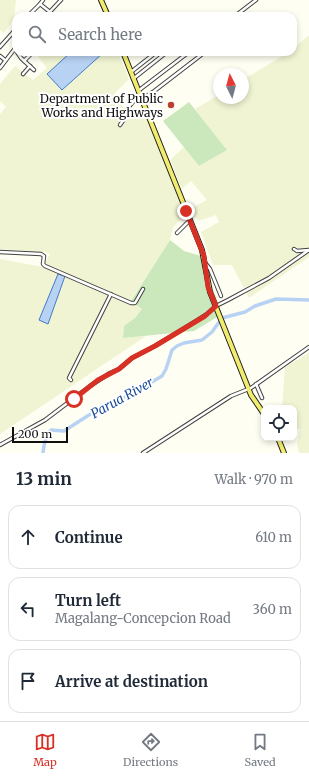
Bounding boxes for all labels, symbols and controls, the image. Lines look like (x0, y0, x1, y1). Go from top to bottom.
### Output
search box (12, 12, 297, 56)
icon: search (26, 23, 48, 45)
text: Search here (58, 25, 142, 44)
north arrow (213, 68, 249, 104)
place label: Department of Public Works and Highways (40, 91, 163, 120)
marker: Department of Public Works and Highways (166, 100, 176, 110)
route end (177, 202, 195, 220)
water label: Parua River (88, 373, 157, 422)
route start (65, 390, 83, 408)
map controls (261, 405, 297, 441)
button: locate (261, 405, 297, 441)
scale bar (12, 425, 68, 444)
text: 200 m (18, 427, 52, 441)
text: 13 min (16, 468, 72, 490)
text: Walk · 970 m (215, 471, 293, 488)
icon: ahead (17, 526, 39, 548)
text: Continue (55, 528, 123, 547)
text: 610 m (255, 529, 292, 546)
text: Turn left (55, 591, 121, 610)
icon: left (17, 598, 39, 620)
text: 360 m (253, 601, 292, 618)
text: Magalang-Concepcion Road (55, 610, 231, 627)
icon: arrive (17, 670, 39, 692)
text: Arrive at destination (55, 672, 208, 691)
tab: Map (33, 731, 57, 769)
tab: Directions (123, 731, 178, 769)
tab: Saved (245, 731, 276, 769)

